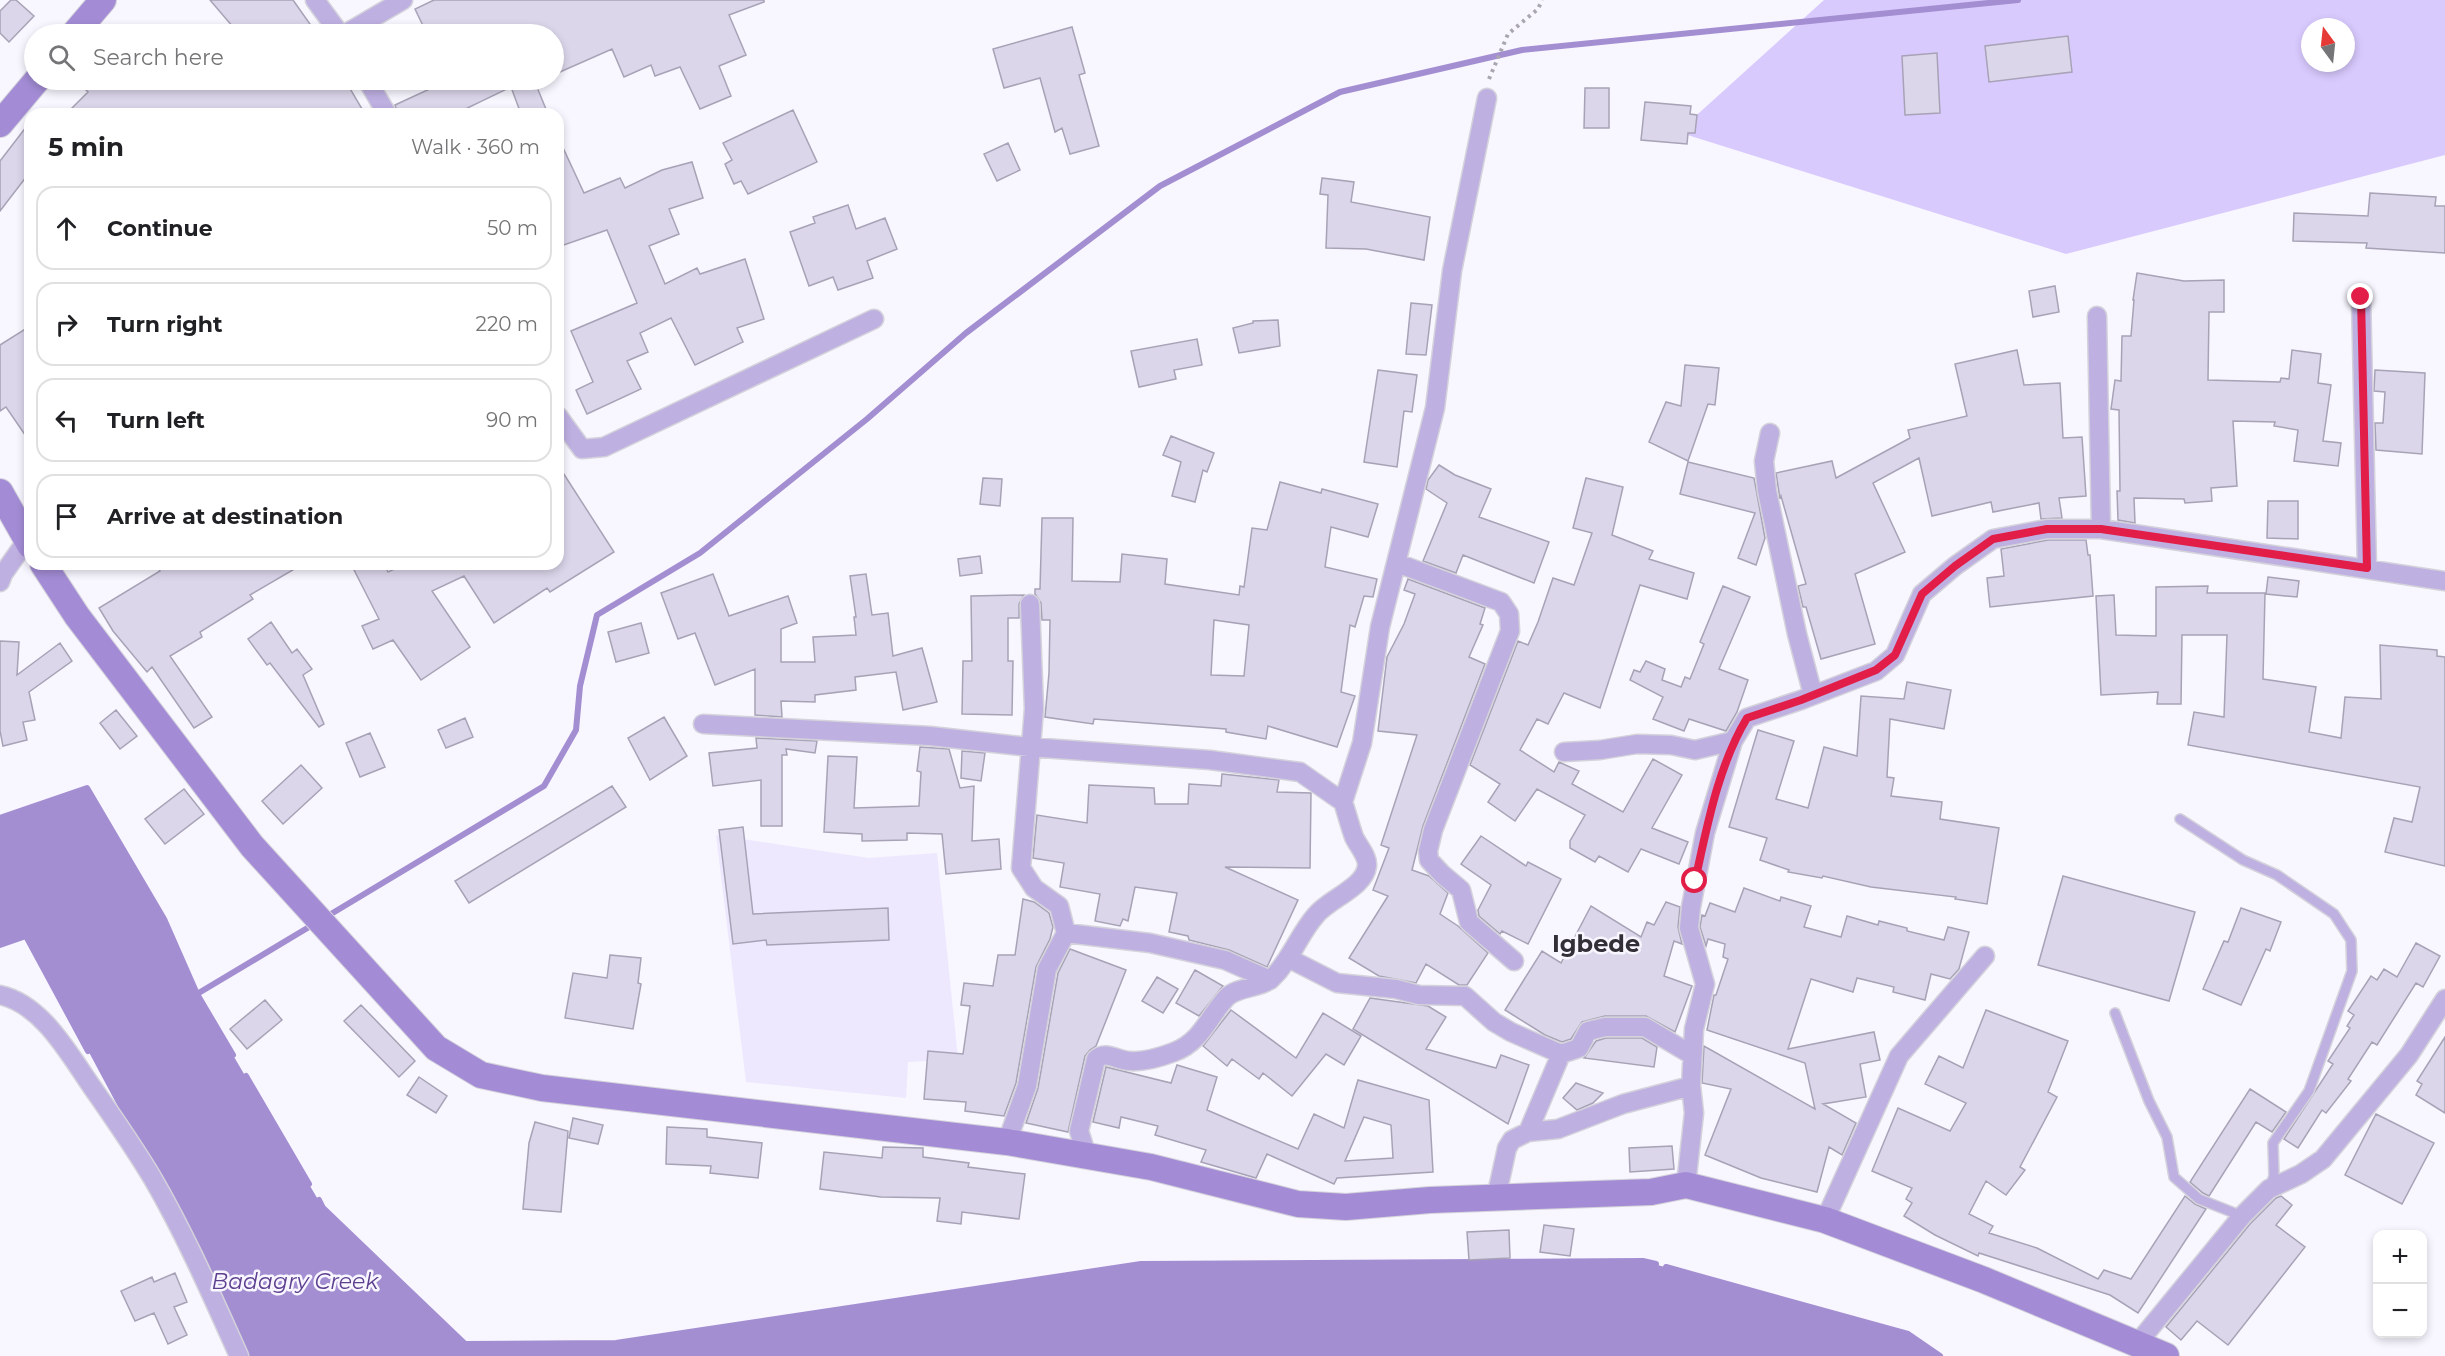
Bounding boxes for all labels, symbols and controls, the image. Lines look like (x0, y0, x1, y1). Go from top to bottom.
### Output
north arrow (2301, 18, 2355, 72)
search box (24, 24, 564, 90)
icon: search (45, 41, 78, 74)
text: Search here (93, 44, 224, 71)
text: 5 min (48, 131, 124, 163)
text: Walk · 360 m (411, 135, 540, 159)
icon: ahead (50, 212, 83, 245)
text: Continue (107, 215, 213, 242)
text: 50 m (487, 216, 538, 240)
route end (2347, 283, 2373, 309)
icon: right (50, 308, 83, 341)
text: Turn right (107, 311, 222, 338)
text: 220 m (476, 312, 538, 336)
icon: left (50, 404, 83, 437)
text: Turn left (107, 407, 205, 434)
text: 90 m (486, 408, 538, 432)
icon: arrive (50, 500, 83, 533)
text: Arrive at destination (107, 503, 343, 530)
route start (1681, 867, 1707, 893)
district label: Igbede (1552, 929, 1640, 958)
map controls (2373, 1230, 2427, 1338)
button: + (2373, 1230, 2427, 1284)
water label: Badagry Creek (212, 1268, 379, 1295)
button: − (2373, 1284, 2427, 1338)

